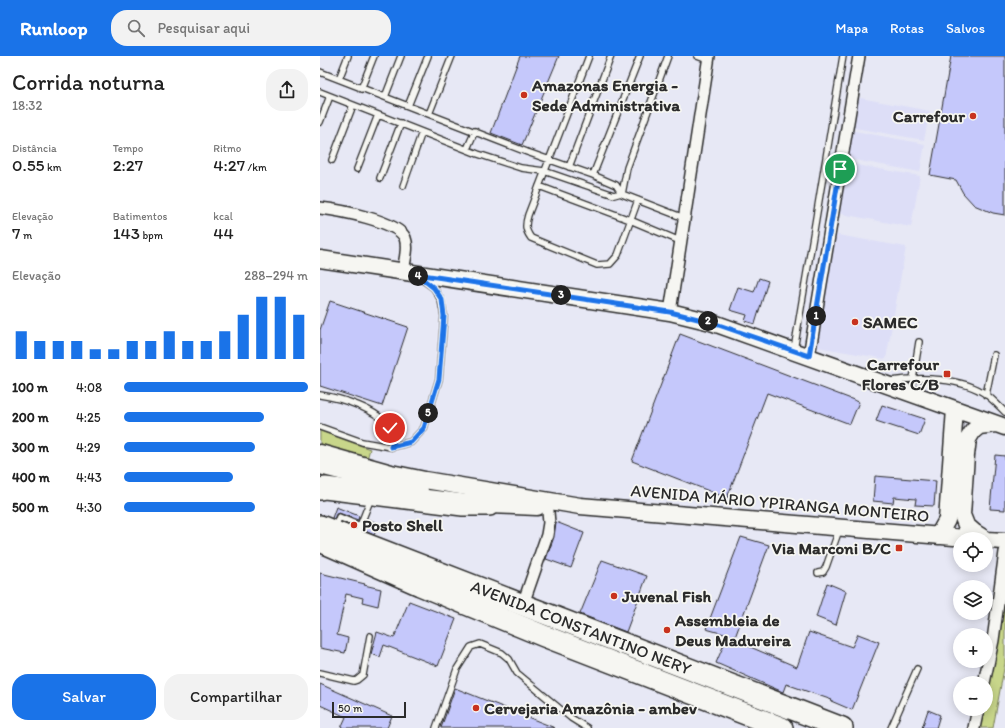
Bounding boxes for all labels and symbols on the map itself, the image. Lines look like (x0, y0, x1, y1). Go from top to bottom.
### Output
place label: Amazonas Energia - Sede Administrativa (531, 75, 680, 115)
marker: Amazonas Energia - Sede Administrativa (519, 90, 529, 100)
place label: Carrefour (893, 106, 965, 126)
marker: Carrefour (968, 111, 978, 121)
pin (823, 152, 857, 186)
pin: 4 (408, 266, 428, 286)
pin: 3 (551, 285, 571, 305)
pin: 1 (806, 306, 826, 326)
pin: 2 (698, 311, 718, 331)
place label: SAMEC (863, 312, 918, 332)
marker: SAMEC (850, 317, 860, 327)
place label: Carrefour Flores C/B (862, 354, 939, 394)
marker: Carrefour Flores C/B (942, 369, 952, 379)
pin: 5 (418, 403, 438, 423)
pin (373, 411, 407, 445)
street label: AVENIDA MÁRIO YPIRANGA MONTEIRO (630, 480, 930, 526)
place label: Posto Shell (362, 515, 443, 535)
marker: Posto Shell (349, 520, 359, 530)
place label: Via Marconi B/C (772, 538, 891, 558)
marker: Via Marconi B/C (894, 543, 904, 553)
street label: AVENIDA CONSTANTINO NERY (468, 576, 694, 679)
place label: Juvenal Fish (621, 586, 712, 606)
marker: Juvenal Fish (609, 591, 619, 601)
place label: Assembleia de Deus Madureira (674, 610, 791, 650)
marker: Assembleia de Deus Madureira (662, 625, 672, 635)
place label: Cervejaria Amazônia - ambev (484, 698, 697, 719)
scale bar (332, 700, 406, 719)
marker: Cervejaria Amazônia - ambev (471, 703, 481, 713)

